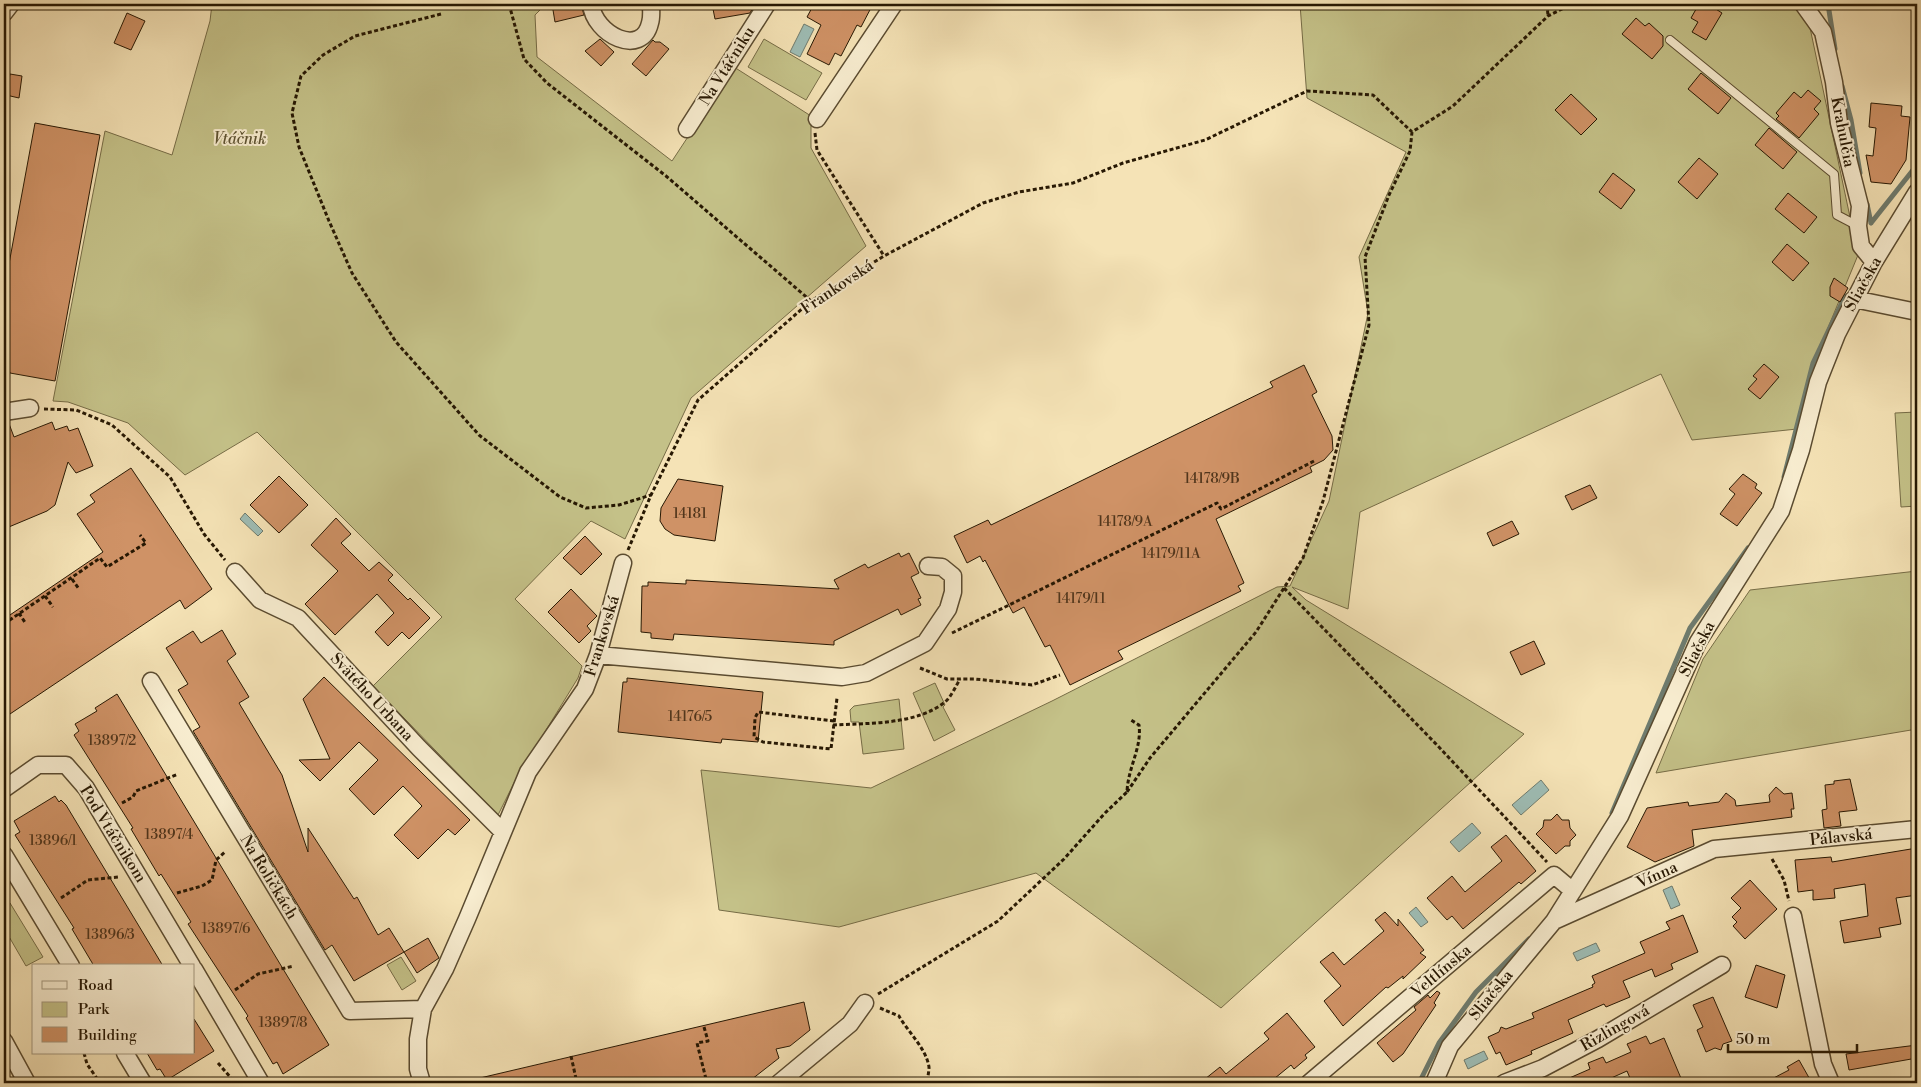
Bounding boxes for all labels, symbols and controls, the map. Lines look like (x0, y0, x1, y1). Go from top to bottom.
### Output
street label: Na Vtáčniku (695, 23, 759, 109)
street label: Krahulčia (1826, 95, 1860, 170)
park label: Vtáčnik (214, 129, 266, 149)
street label: Sliačska (1840, 252, 1887, 315)
street label: Frankovská (797, 255, 878, 319)
house number: 14178/9B (1184, 470, 1240, 488)
house number: 14181 (673, 505, 707, 523)
house number: 14178/9A (1097, 513, 1153, 531)
house number: 14179/11A (1141, 545, 1201, 563)
house number: 14179/11 (1056, 590, 1106, 608)
street label: Frankovská (580, 592, 624, 679)
street label: Sliačska (1675, 617, 1720, 680)
street label: Svätého Urbana (326, 649, 419, 746)
house number: 14176/5 (668, 708, 713, 726)
house number: 13897/2 (88, 732, 136, 750)
street label: Pod Vtáčnikom (75, 782, 151, 886)
street label: Pálavská (1809, 824, 1874, 850)
house number: 13897/4 (145, 826, 193, 844)
street label: Na Roličkách (236, 831, 302, 923)
house number: 13896/1 (29, 832, 77, 850)
street label: Vínna (1632, 857, 1682, 893)
house number: 13897/6 (201, 920, 251, 938)
house number: 13896/3 (85, 926, 135, 944)
street label: Veltlínska (1406, 940, 1476, 1003)
legend (32, 964, 195, 1054)
street label: Sliačska (1465, 965, 1518, 1024)
text: Road (78, 976, 113, 995)
text: Park (78, 1000, 110, 1019)
street label: Rizlingová (1577, 1000, 1654, 1056)
house number: 13897/8 (258, 1014, 308, 1032)
scale bar (1728, 1022, 1857, 1054)
text: Building (77, 1026, 137, 1045)
text: 50 m (1736, 1030, 1770, 1049)

